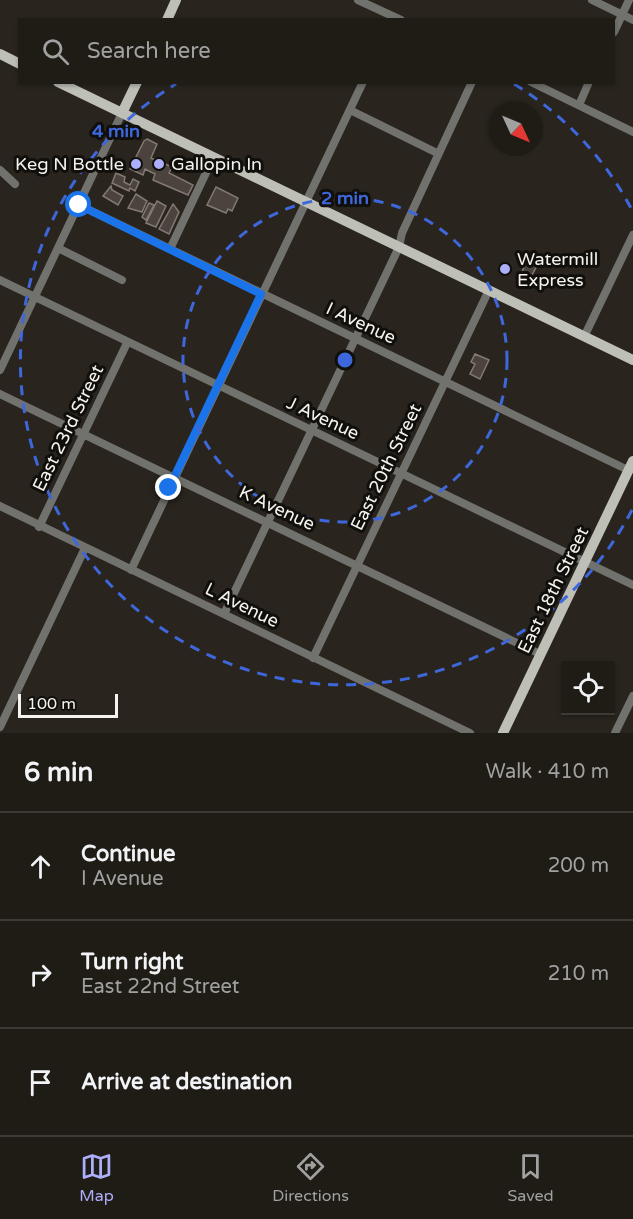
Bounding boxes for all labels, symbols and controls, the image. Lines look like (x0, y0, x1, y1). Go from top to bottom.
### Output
search box (18, 18, 615, 84)
icon: search (39, 35, 72, 68)
text: Search here (87, 38, 211, 64)
north arrow (489, 102, 543, 156)
text: 4 min (92, 120, 140, 142)
place label: Keg N Bottle (15, 153, 124, 175)
place label: Gallopin In (171, 153, 262, 175)
marker: Keg N Bottle (129, 157, 143, 171)
marker: Gallopin In (152, 157, 166, 171)
text: 2 min (321, 187, 369, 209)
route start (65, 191, 91, 217)
place label: Watermill Express (517, 248, 598, 291)
marker: Watermill Express (498, 262, 512, 276)
street label: I Avenue (323, 297, 399, 349)
centre of rings (335, 350, 355, 370)
street label: East 23rd Street (28, 361, 108, 495)
street label: J Avenue (283, 392, 363, 444)
street label: East 20th Street (346, 400, 426, 534)
route end (155, 474, 181, 500)
street label: K Avenue (236, 481, 318, 535)
street label: East 18th Street (513, 523, 593, 657)
street label: L Avenue (201, 578, 283, 632)
map controls (561, 661, 615, 715)
button: locate (561, 661, 615, 715)
scale bar (18, 691, 118, 718)
text: 100 m (27, 694, 76, 714)
text: 6 min (24, 757, 93, 788)
text: Walk · 410 m (486, 760, 609, 784)
text: Continue (81, 841, 176, 867)
icon: ahead (24, 850, 57, 883)
text: 200 m (548, 854, 609, 878)
text: I Avenue (81, 867, 163, 891)
text: Turn right (81, 949, 183, 975)
icon: right (24, 958, 57, 991)
text: 210 m (548, 962, 609, 986)
text: East 22nd Street (81, 975, 240, 999)
icon: arrive (24, 1066, 57, 1099)
text: Arrive at destination (81, 1069, 292, 1095)
tab: Map (79, 1150, 114, 1206)
tab: Directions (272, 1150, 349, 1206)
tab: Saved (507, 1150, 554, 1206)

